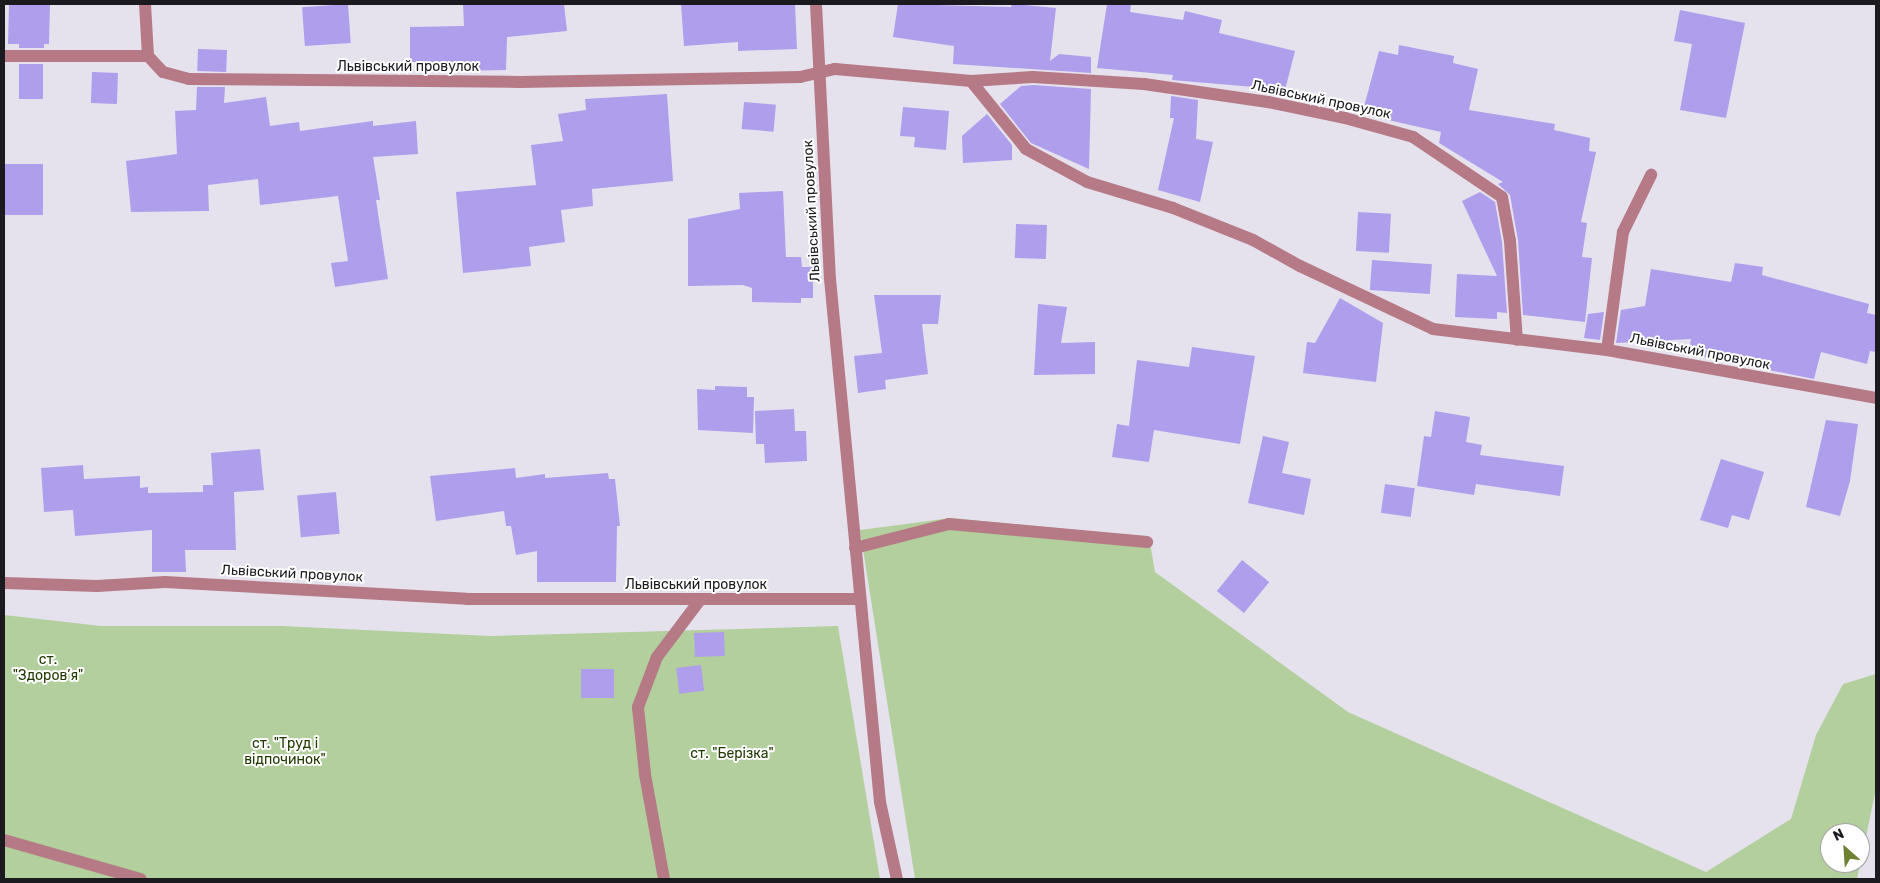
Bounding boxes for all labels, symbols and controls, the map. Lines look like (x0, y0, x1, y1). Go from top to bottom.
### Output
street label: Львівський провулок (337, 59, 479, 75)
street label: Львівський провулок (1250, 77, 1392, 123)
street label: Львівський провулок (800, 140, 824, 282)
street label: Львівський провулок (1629, 330, 1771, 374)
street label: Львівський провулок (221, 562, 363, 586)
street label: Львівський провулок (625, 577, 767, 593)
park label: ст. "Здоров’я" (13, 652, 83, 684)
park label: ст. "Труд і відпочинок" (244, 736, 326, 769)
park label: ст. "Берізка" (690, 746, 774, 762)
north arrow (1820, 823, 1870, 873)
text: N (1830, 825, 1847, 845)

